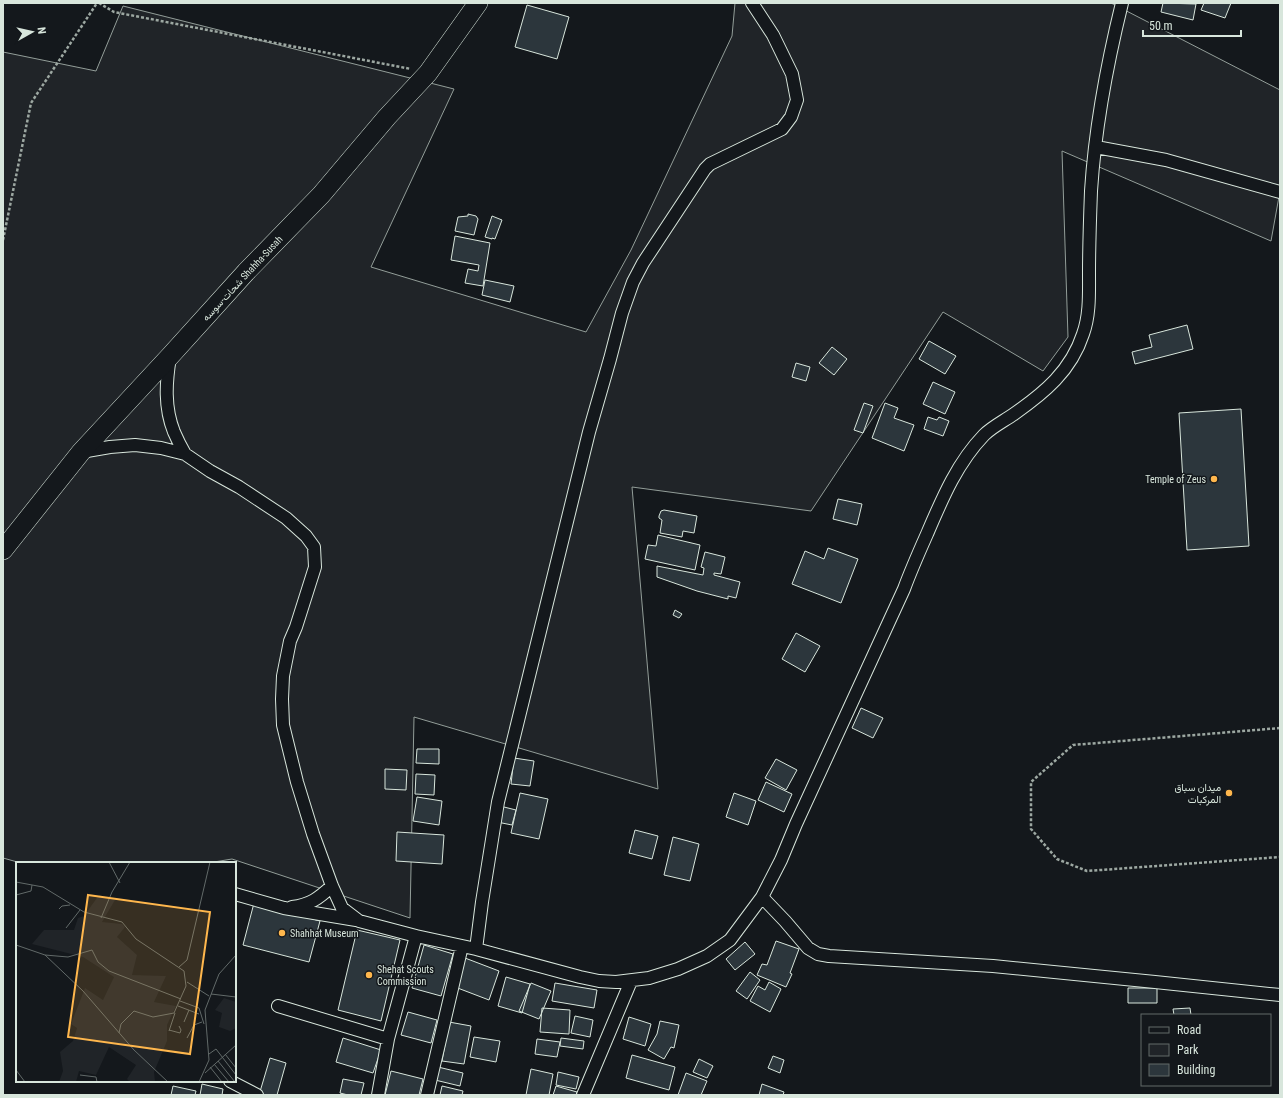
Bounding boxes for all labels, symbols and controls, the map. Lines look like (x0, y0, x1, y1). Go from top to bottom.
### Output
north arrow (12, 12, 52, 52)
scale bar (1143, 12, 1241, 38)
text: 50 m (1149, 19, 1173, 33)
text: N (35, 26, 48, 35)
street label: شحات-سوسه Shahha-Susah (200, 233, 285, 324)
place label: Temple of Zeus (1145, 474, 1206, 485)
marker: Temple of Zeus (1209, 474, 1219, 484)
place label: ميدان سباق المركبات (1174, 782, 1221, 806)
marker: ميدان سباق المركبات (1224, 788, 1234, 798)
inset map (16, 862, 236, 1082)
marker: Shahhat Museum (277, 928, 287, 938)
place label: Shahhat Museum (290, 928, 359, 939)
place label: Shehat Scouts Commission (377, 964, 434, 987)
marker: Shehat Scouts Commission (364, 970, 374, 980)
legend (1141, 1014, 1271, 1086)
text: Road (1177, 1023, 1201, 1037)
text: Park (1177, 1043, 1199, 1057)
text: Building (1177, 1063, 1215, 1077)

